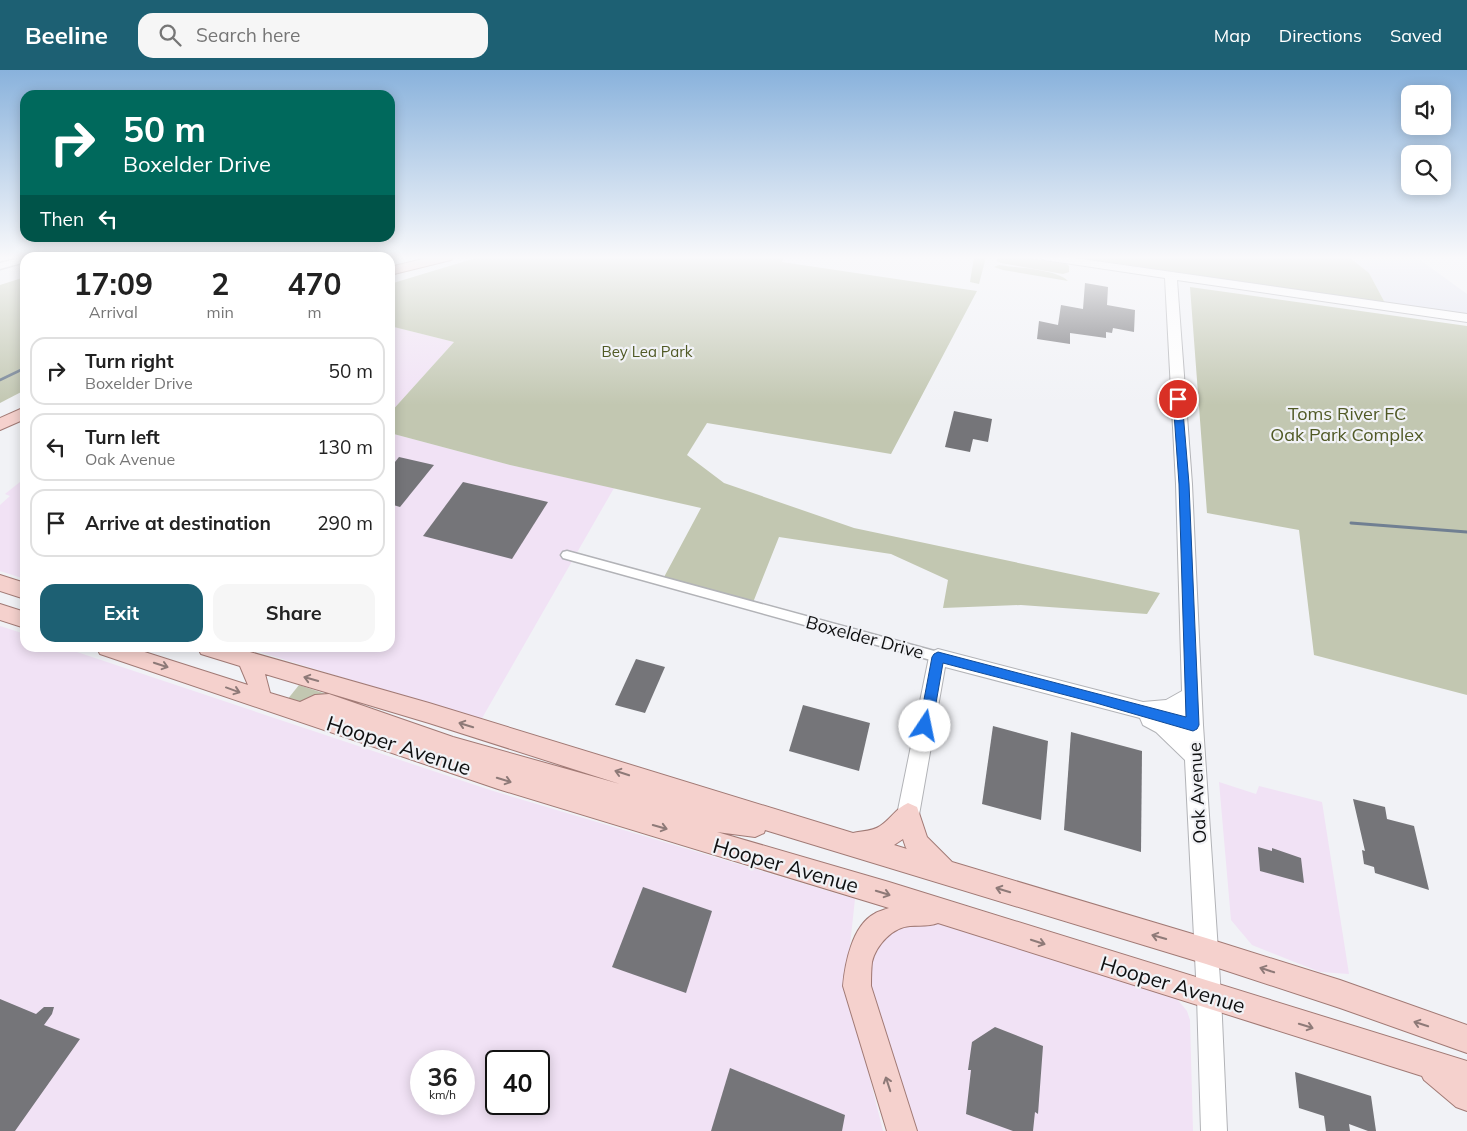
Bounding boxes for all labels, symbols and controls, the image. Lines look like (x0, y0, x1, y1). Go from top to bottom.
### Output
search box (138, 13, 488, 58)
text: Beeline (25, 20, 108, 50)
icon: search (156, 21, 184, 49)
text: Search here (196, 23, 300, 47)
text: Map (1214, 24, 1251, 47)
text: Directions (1279, 24, 1362, 47)
text: Saved (1390, 24, 1442, 47)
map controls (1401, 85, 1451, 195)
button: sound (1401, 85, 1451, 135)
text: 50 m (123, 107, 206, 151)
icon: right (40, 110, 105, 175)
button: search (1401, 145, 1451, 195)
text: Boxelder Drive (123, 150, 271, 178)
icon: left (94, 205, 122, 233)
text: Then (40, 207, 84, 231)
text: 17:09 (74, 265, 153, 303)
text: 2 (211, 265, 229, 303)
text: 470 (287, 265, 341, 303)
text: Arrival (89, 302, 138, 322)
text: min (207, 302, 234, 322)
text: m (307, 302, 321, 322)
park label: Bey Lea Park (602, 342, 693, 361)
text: Turn right (85, 349, 174, 373)
icon: right (42, 357, 70, 385)
text: 50 m (329, 359, 373, 383)
text: Boxelder Drive (85, 373, 193, 393)
pin (1157, 378, 1199, 420)
icon: arrive (1164, 385, 1192, 413)
park label: Toms River FC Oak Park Complex (1270, 402, 1424, 446)
text: Turn left (85, 425, 160, 449)
icon: left (42, 433, 70, 461)
text: 130 m (317, 435, 373, 459)
text: Oak Avenue (85, 449, 175, 469)
icon: arrive (42, 509, 70, 537)
text: Arrive at destination (85, 511, 271, 535)
text: 290 m (317, 511, 373, 535)
button: Exit (40, 584, 203, 642)
button: Share (213, 584, 375, 642)
street label: Boxelder Drive (804, 610, 926, 664)
one-way arrow (153, 661, 169, 671)
one-way arrow (303, 673, 319, 683)
one-way arrow (225, 686, 240, 695)
position arrow (898, 699, 950, 751)
street label: Hooper Avenue (323, 709, 475, 781)
one-way arrow (459, 719, 475, 729)
street label: Oak Avenue (1183, 742, 1211, 844)
one-way arrow (614, 767, 630, 777)
one-way arrow (496, 775, 512, 785)
one-way arrow (651, 823, 667, 833)
street label: Hooper Avenue (710, 832, 862, 898)
one-way arrow (996, 885, 1012, 895)
one-way arrow (874, 889, 890, 899)
one-way arrow (1151, 932, 1167, 942)
one-way arrow (1029, 937, 1045, 947)
street label: Hooper Avenue (1097, 950, 1249, 1018)
one-way arrow (1259, 965, 1275, 975)
one-way arrow (1413, 1018, 1429, 1028)
one-way arrow (1298, 1021, 1314, 1031)
speed limit sign: 40 (485, 1050, 550, 1115)
text: 36 (427, 1061, 458, 1092)
one-way arrow (883, 1077, 893, 1093)
text: km/h (429, 1087, 456, 1102)

